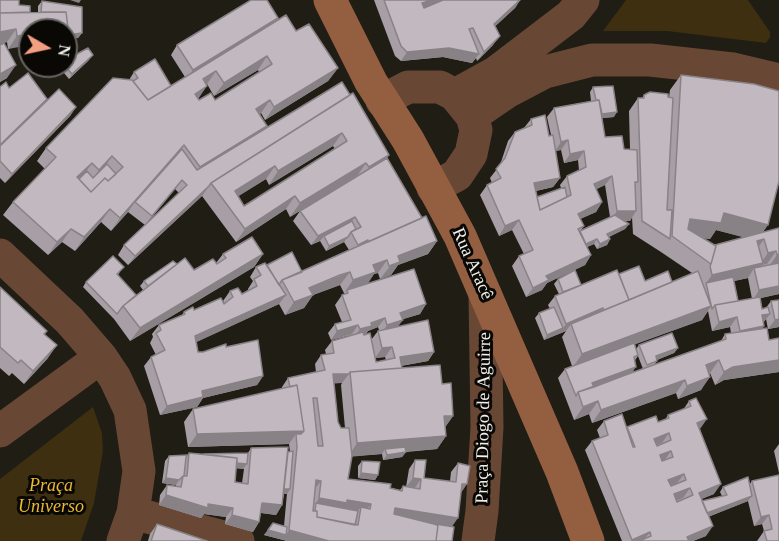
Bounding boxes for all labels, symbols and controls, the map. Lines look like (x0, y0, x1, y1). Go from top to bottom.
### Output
north arrow (18, 18, 78, 78)
text: N (55, 44, 74, 58)
street label: Rua Aracê (447, 225, 497, 303)
street label: Praça Diogo de Aguirre (472, 332, 496, 504)
park label: Praça Universo (18, 475, 84, 518)

